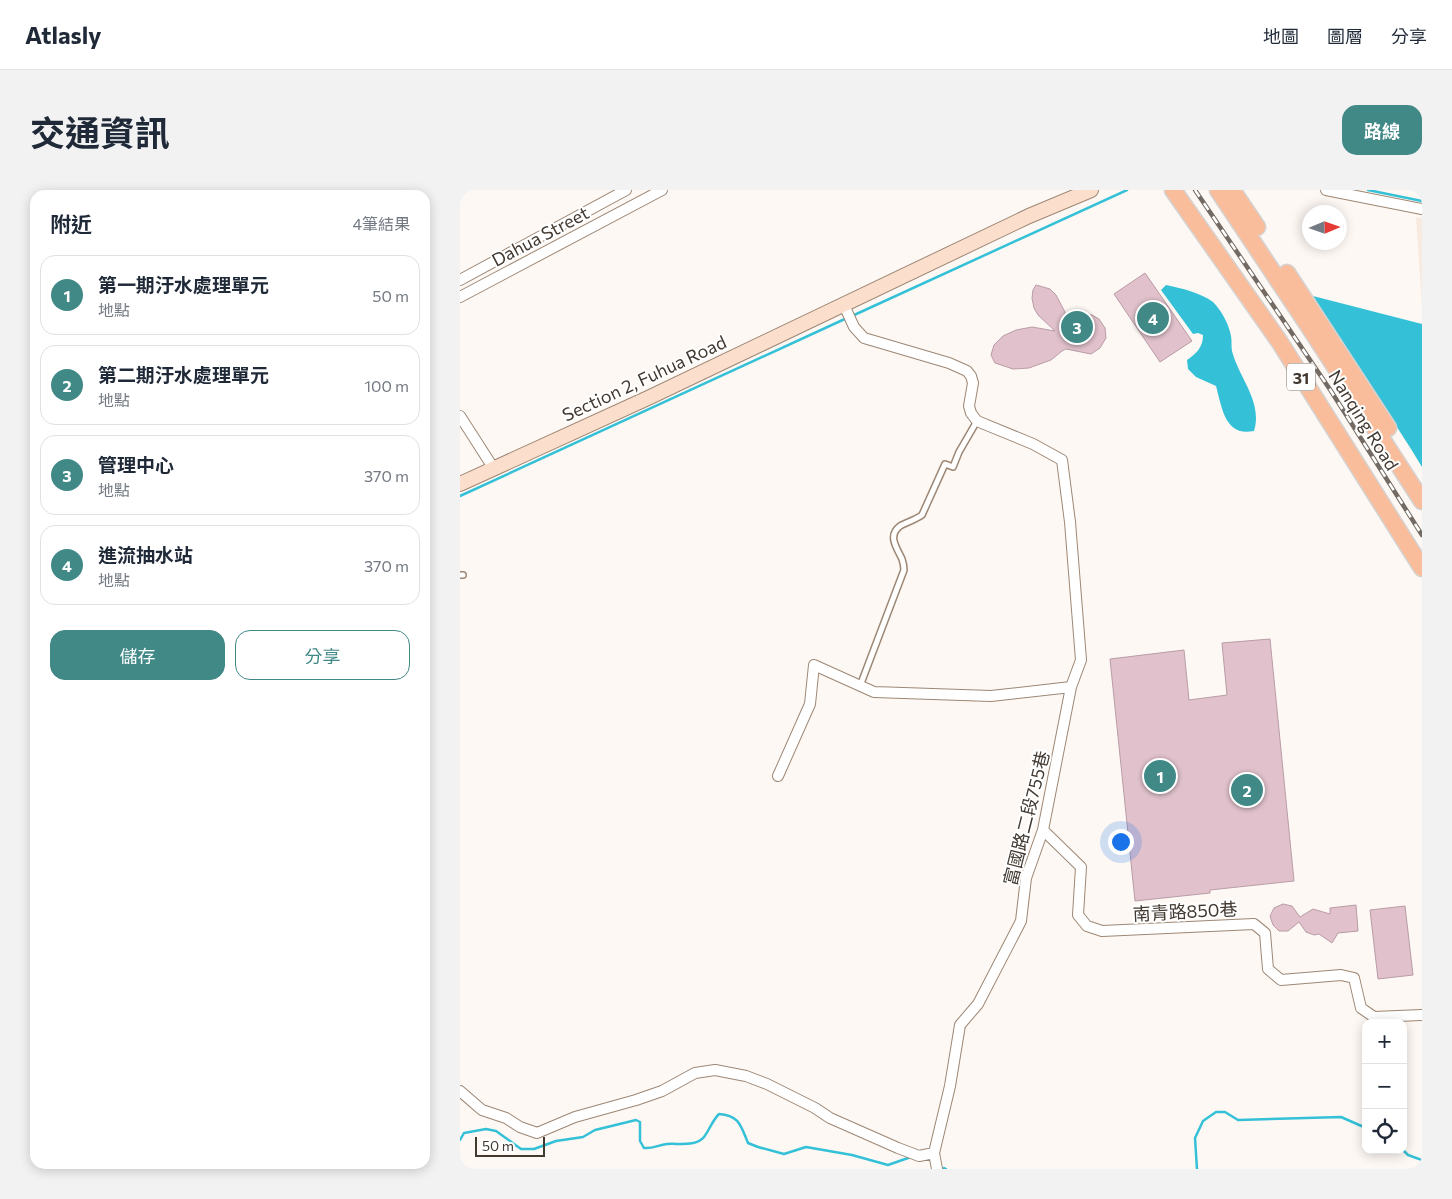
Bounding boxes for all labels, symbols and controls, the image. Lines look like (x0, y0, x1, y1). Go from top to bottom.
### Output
text: Atlasly (25, 20, 102, 49)
text: 地圖 (1263, 25, 1299, 47)
text: 圖層 (1327, 25, 1363, 47)
text: 分享 (1391, 25, 1427, 47)
button: 路線 (1342, 105, 1422, 155)
text: 交通資訊 (30, 110, 170, 153)
street label: Dahua Street (488, 201, 592, 271)
north arrow (1302, 205, 1347, 250)
text: 附近 (50, 211, 92, 236)
text: 4筆結果 (352, 214, 410, 233)
text: 第一期汙水處理單元 (98, 273, 269, 296)
text: 1 (63, 286, 71, 305)
text: 50 m (372, 286, 409, 305)
pin: 4 (1137, 299, 1169, 337)
text: 地點 (98, 300, 130, 319)
pin: 3 (1061, 308, 1093, 346)
street label: Section 2, Fuhua Road (558, 330, 730, 426)
text: 第二期汙水處理單元 (98, 363, 269, 386)
road number: 31 (1287, 363, 1315, 390)
street label: Nanqing Road (1324, 366, 1404, 474)
text: 2 (62, 376, 72, 395)
text: 100 m (364, 376, 409, 395)
text: 地點 (98, 390, 130, 409)
text: 管理中心 (98, 453, 174, 476)
text: 3 (62, 466, 72, 485)
text: 370 m (364, 466, 409, 485)
text: 地點 (98, 480, 130, 499)
text: 進流抽水站 (98, 543, 193, 566)
text: 4 (62, 556, 72, 575)
text: 370 m (364, 556, 409, 575)
text: 地點 (98, 570, 130, 589)
button: 儲存 (50, 630, 225, 680)
button: 分享 (235, 630, 410, 680)
street label: 富國路二段755巷 (999, 748, 1053, 888)
pin: 1 (1144, 757, 1176, 795)
pin: 2 (1231, 771, 1263, 809)
your location (1108, 829, 1134, 855)
street label: 南青路850巷 (1132, 897, 1238, 925)
map controls (1362, 1019, 1407, 1154)
button: + (1362, 1019, 1407, 1064)
button: − (1362, 1064, 1407, 1109)
button: locate (1362, 1109, 1407, 1154)
scale bar (475, 1134, 545, 1157)
text: 50 m (482, 1137, 514, 1154)

